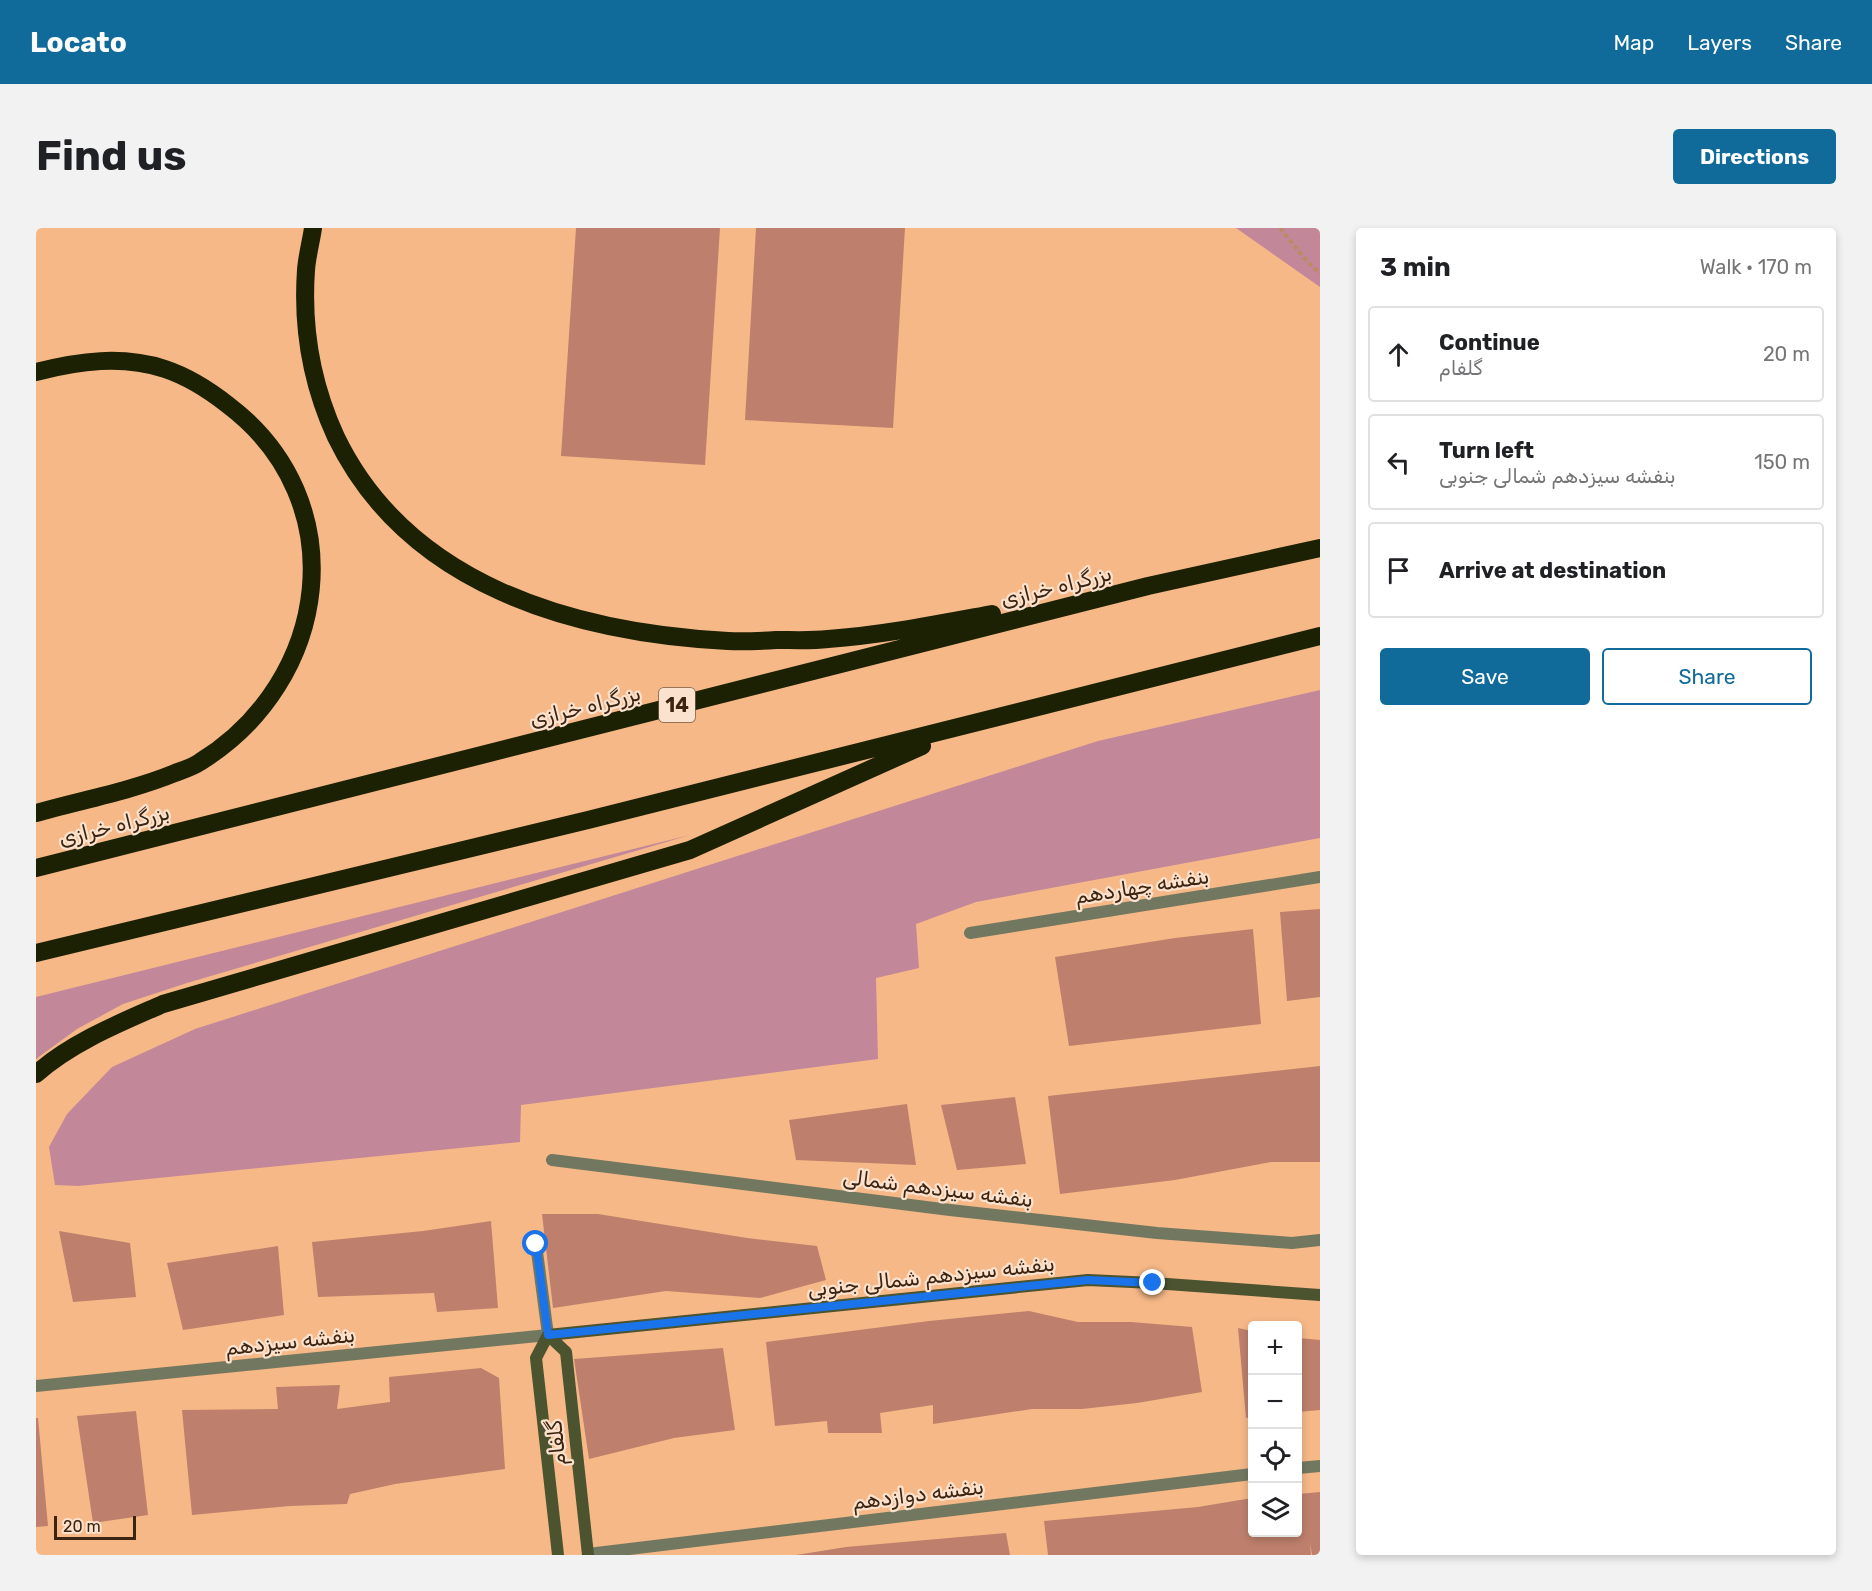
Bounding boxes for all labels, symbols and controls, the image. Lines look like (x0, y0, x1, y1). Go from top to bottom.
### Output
text: Locato (30, 26, 127, 59)
text: Map (1613, 30, 1654, 55)
text: Layers (1687, 30, 1752, 55)
text: Share (1785, 30, 1842, 55)
button: Directions (1673, 129, 1836, 184)
text: Find us (36, 131, 187, 181)
text: 3 min (1380, 252, 1451, 283)
text: Walk · 170 m (1700, 255, 1812, 279)
text: Continue (1439, 329, 1540, 356)
icon: ahead (1382, 338, 1415, 371)
text: 20 m (1763, 342, 1810, 366)
text: گلفام (1439, 356, 1482, 380)
text: Turn left (1439, 437, 1534, 464)
icon: left (1382, 446, 1415, 479)
text: 150 m (1754, 450, 1810, 474)
text: بنفشه سیزدهم شمالی جنوبی (1439, 464, 1676, 488)
icon: arrive (1382, 554, 1415, 587)
text: Arrive at destination (1439, 557, 1666, 584)
street label: بزرگراه خرازی (998, 560, 1114, 612)
button: Save (1380, 648, 1590, 705)
button: Share (1602, 648, 1812, 705)
street label: بزرگراه خرازی (527, 680, 643, 732)
road number: 14 (659, 688, 695, 722)
street label: بزرگراه خرازی (56, 799, 172, 851)
street label: بنفشه چهاردهم (1073, 863, 1211, 911)
street label: بنفشه سیزدهم شمالی (841, 1164, 1035, 1214)
route start (522, 1230, 548, 1256)
street label: بنفشه سیزدهم شمالی جنوبی (806, 1251, 1056, 1303)
route end (1139, 1269, 1165, 1295)
map controls (1248, 1321, 1302, 1537)
button: + (1248, 1321, 1302, 1375)
street label: بنفشه سیزدهم (224, 1322, 356, 1362)
button: − (1248, 1375, 1302, 1429)
street label: گلفام (541, 1418, 572, 1467)
button: locate (1248, 1429, 1302, 1483)
street label: بنفشه دوازدهم (851, 1474, 986, 1516)
button: layers (1248, 1483, 1302, 1537)
scale bar (54, 1513, 136, 1540)
text: 20 m (63, 1517, 101, 1536)

